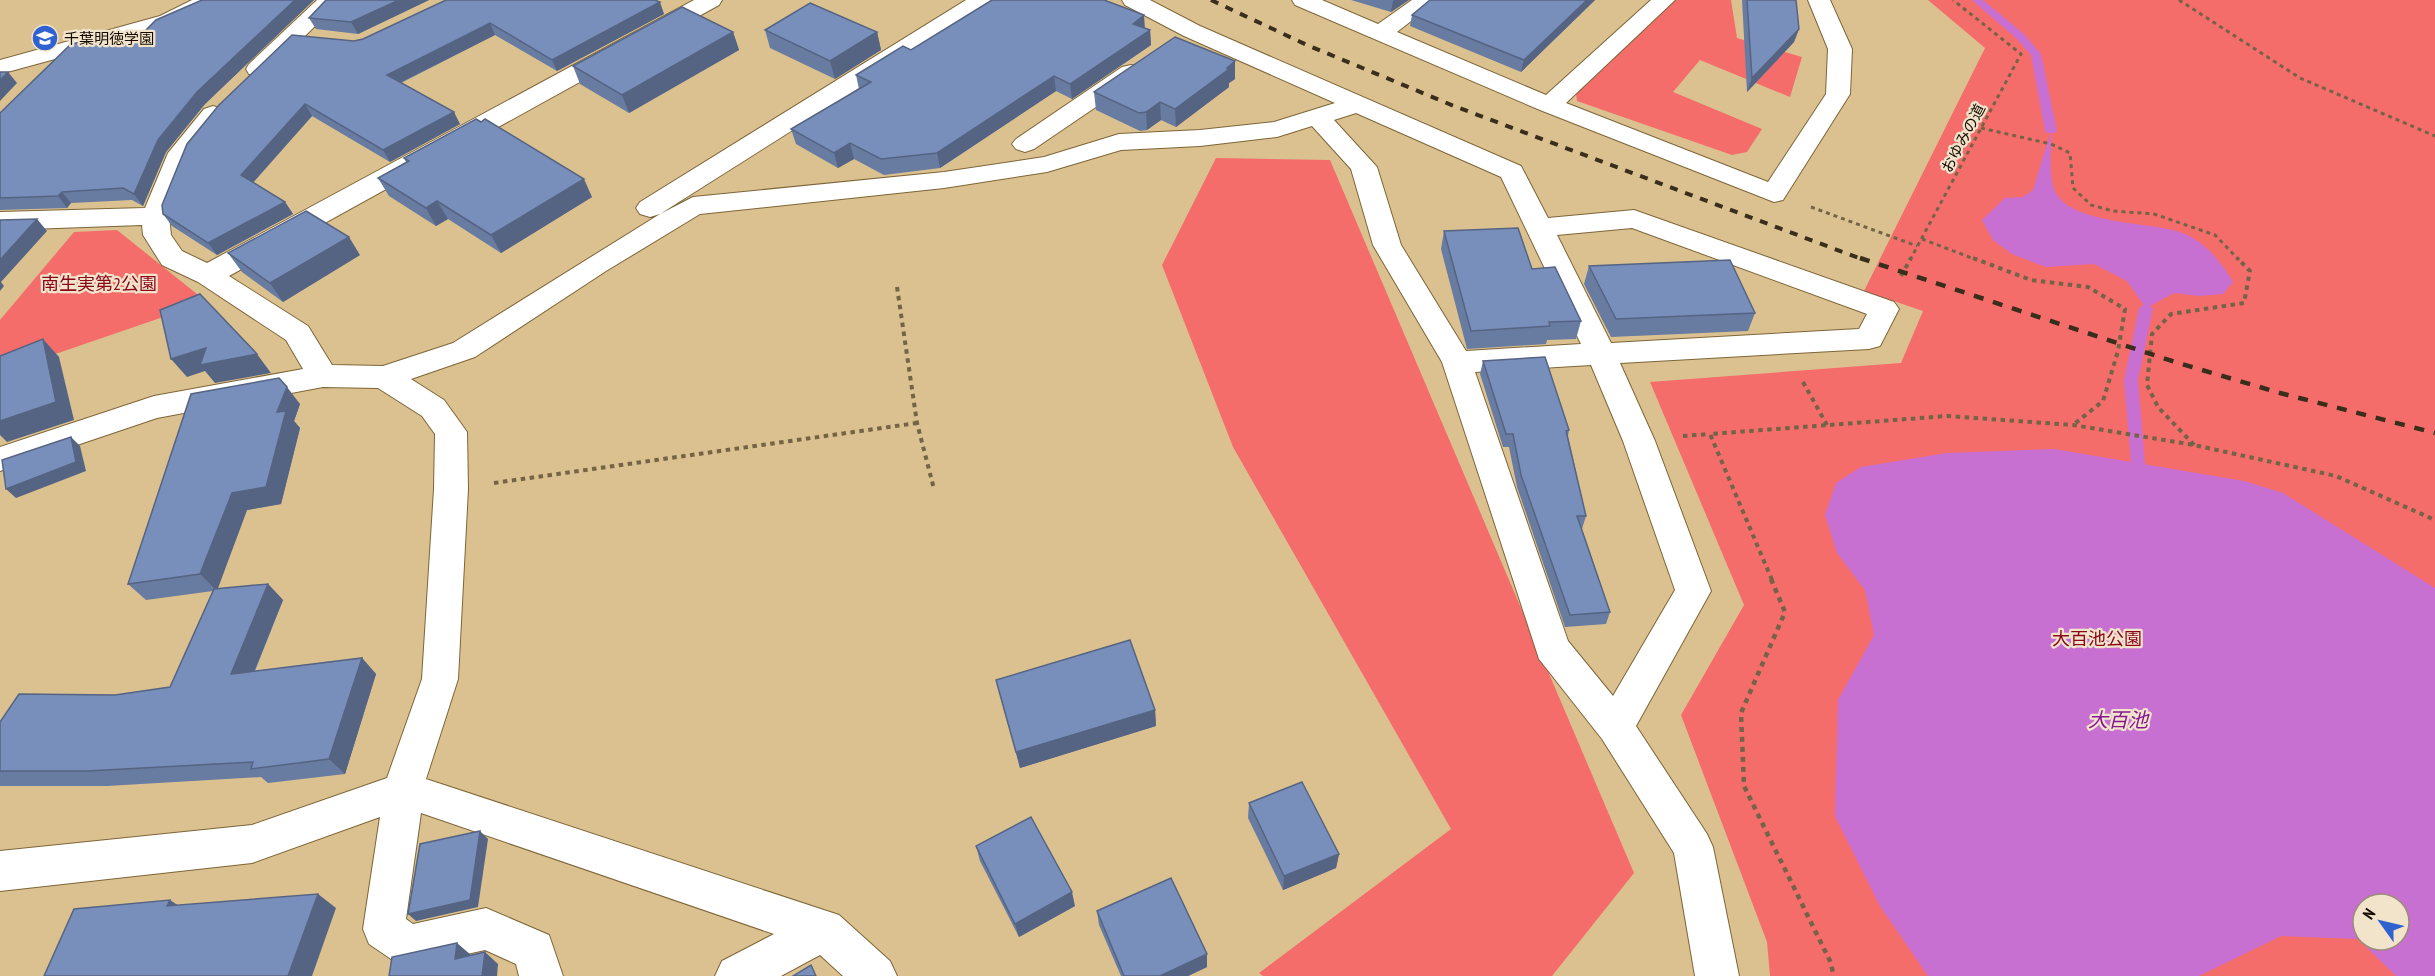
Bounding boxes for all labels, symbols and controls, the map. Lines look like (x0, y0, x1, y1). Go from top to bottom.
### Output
school or university icon: 千葉明徳学園 (30, 23, 60, 53)
place label: 千葉明徳学園 (64, 29, 154, 48)
street label: おゆみの道 (1937, 100, 1989, 176)
park label: 南生実第2公園 (41, 272, 157, 295)
park label: 大百池公園 (2052, 627, 2142, 650)
water label: 大百池 (2088, 707, 2150, 733)
north arrow (2351, 892, 2411, 952)
text: N (2358, 904, 2379, 923)

